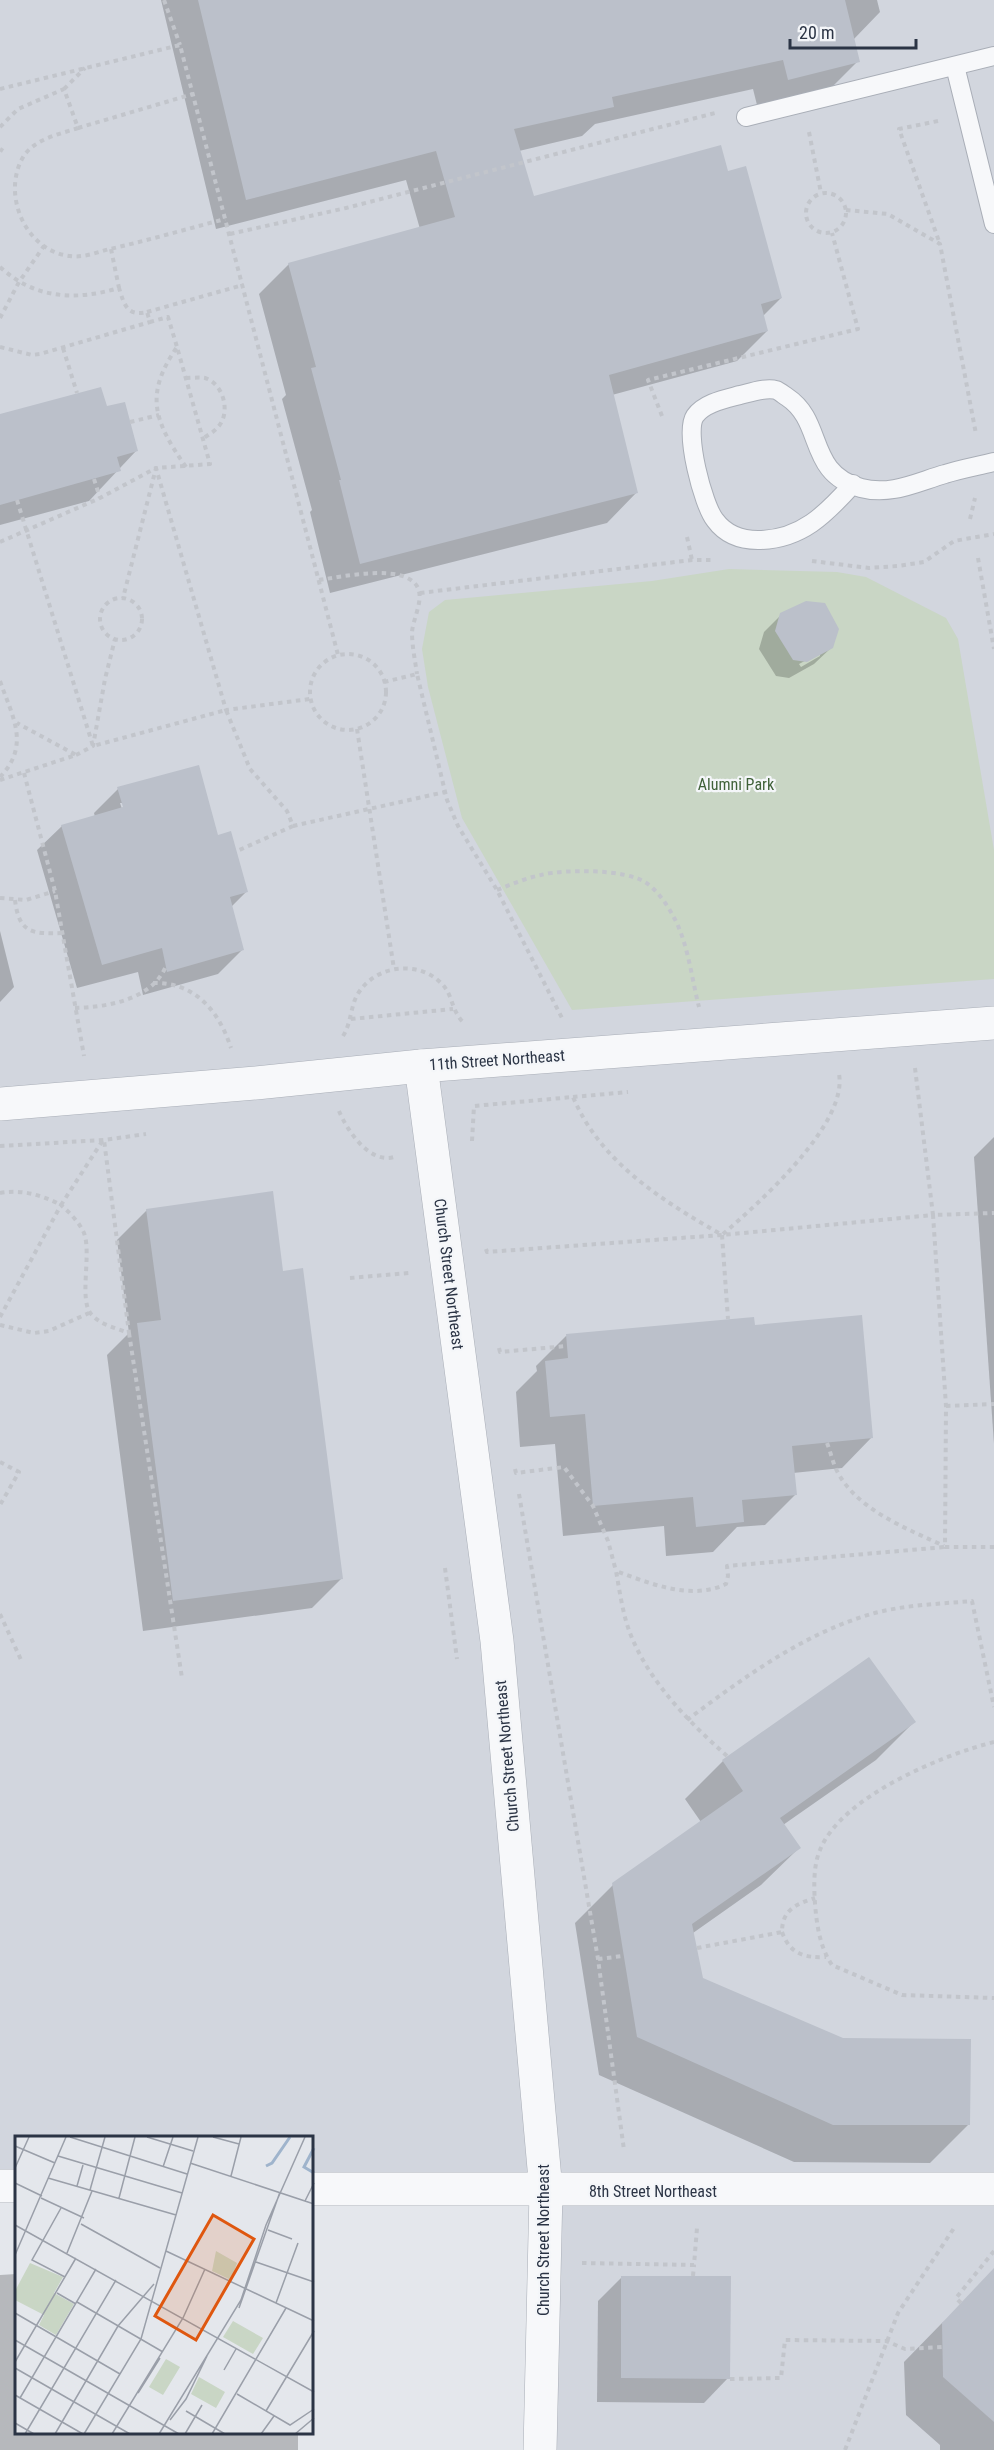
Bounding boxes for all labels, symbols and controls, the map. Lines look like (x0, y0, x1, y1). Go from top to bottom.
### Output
scale bar (790, 12, 916, 50)
text: 20 m (799, 22, 834, 43)
park label: Alumni Park (698, 775, 775, 794)
street label: 11th Street Northeast (429, 1046, 566, 1074)
street label: Church Street Northeast (430, 1197, 468, 1351)
street label: Church Street Northeast (491, 1679, 523, 1833)
inset map (15, 2136, 314, 2435)
street label: Church Street Northeast (534, 2164, 553, 2316)
street label: 8th Street Northeast (589, 2182, 717, 2201)

